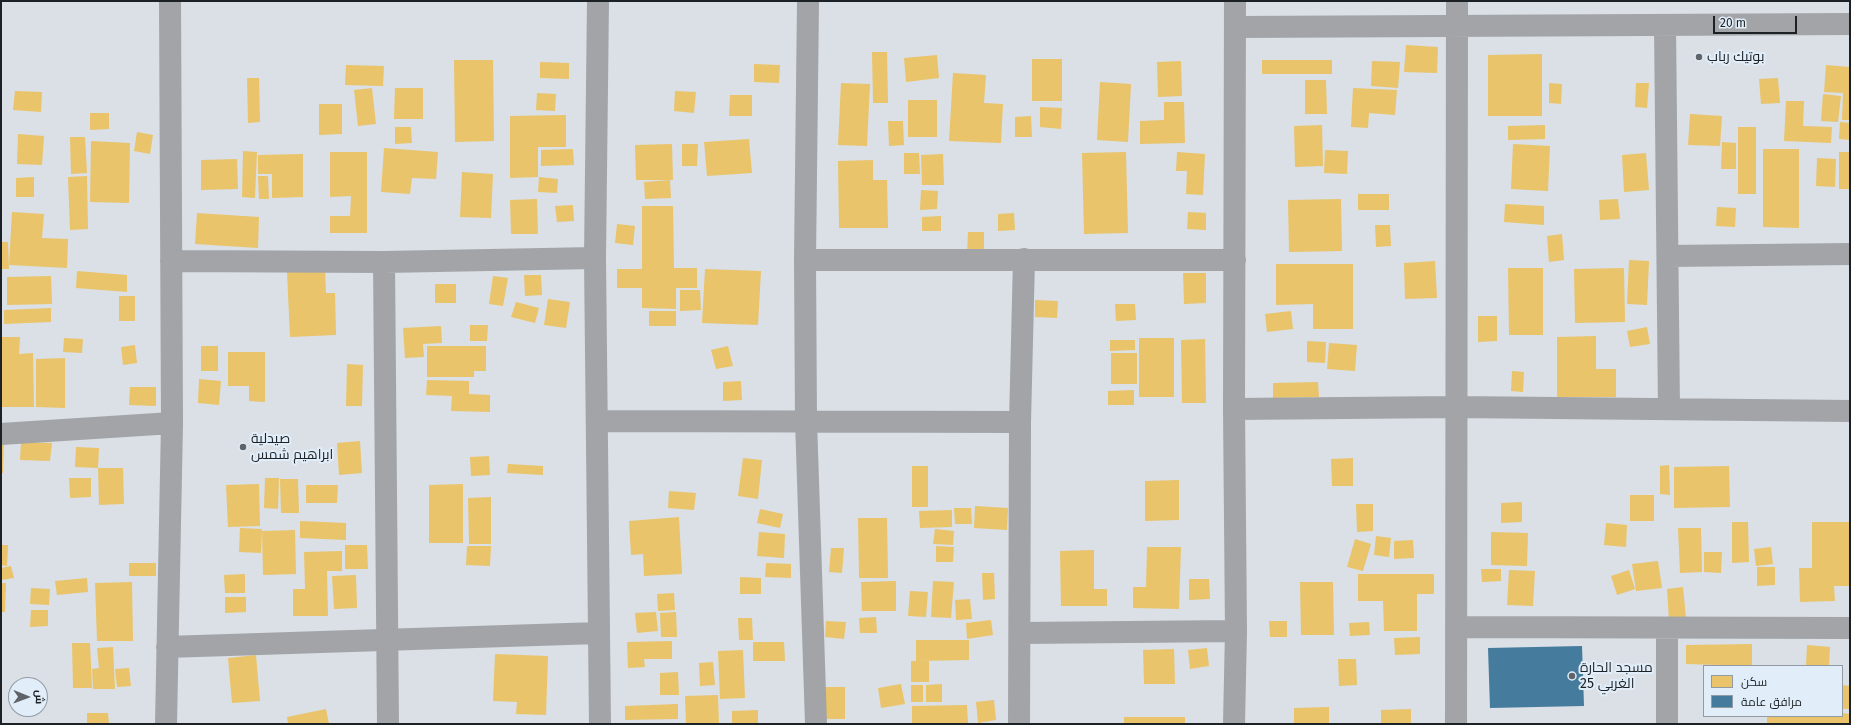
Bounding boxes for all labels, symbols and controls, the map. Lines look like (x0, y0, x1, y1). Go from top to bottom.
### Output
scale bar (1715, 8, 1799, 34)
text: 20 m (1720, 16, 1746, 30)
place label: بوتيك رباب (1707, 49, 1764, 65)
marker: بوتيك رباب (1694, 52, 1704, 62)
place label: صيدلية ابراهيم شمس (251, 431, 333, 464)
marker: صيدلية ابراهيم شمس (238, 442, 248, 452)
place label: مسجد الحارة 25 الغربي (1580, 660, 1653, 692)
legend (1703, 665, 1843, 717)
marker: مسجد الحارة 25 الغربي (1567, 671, 1577, 681)
text: سكن (1741, 675, 1767, 689)
north arrow (8, 677, 48, 717)
text: ش (33, 690, 46, 704)
text: مرافق عامة (1741, 695, 1802, 709)

